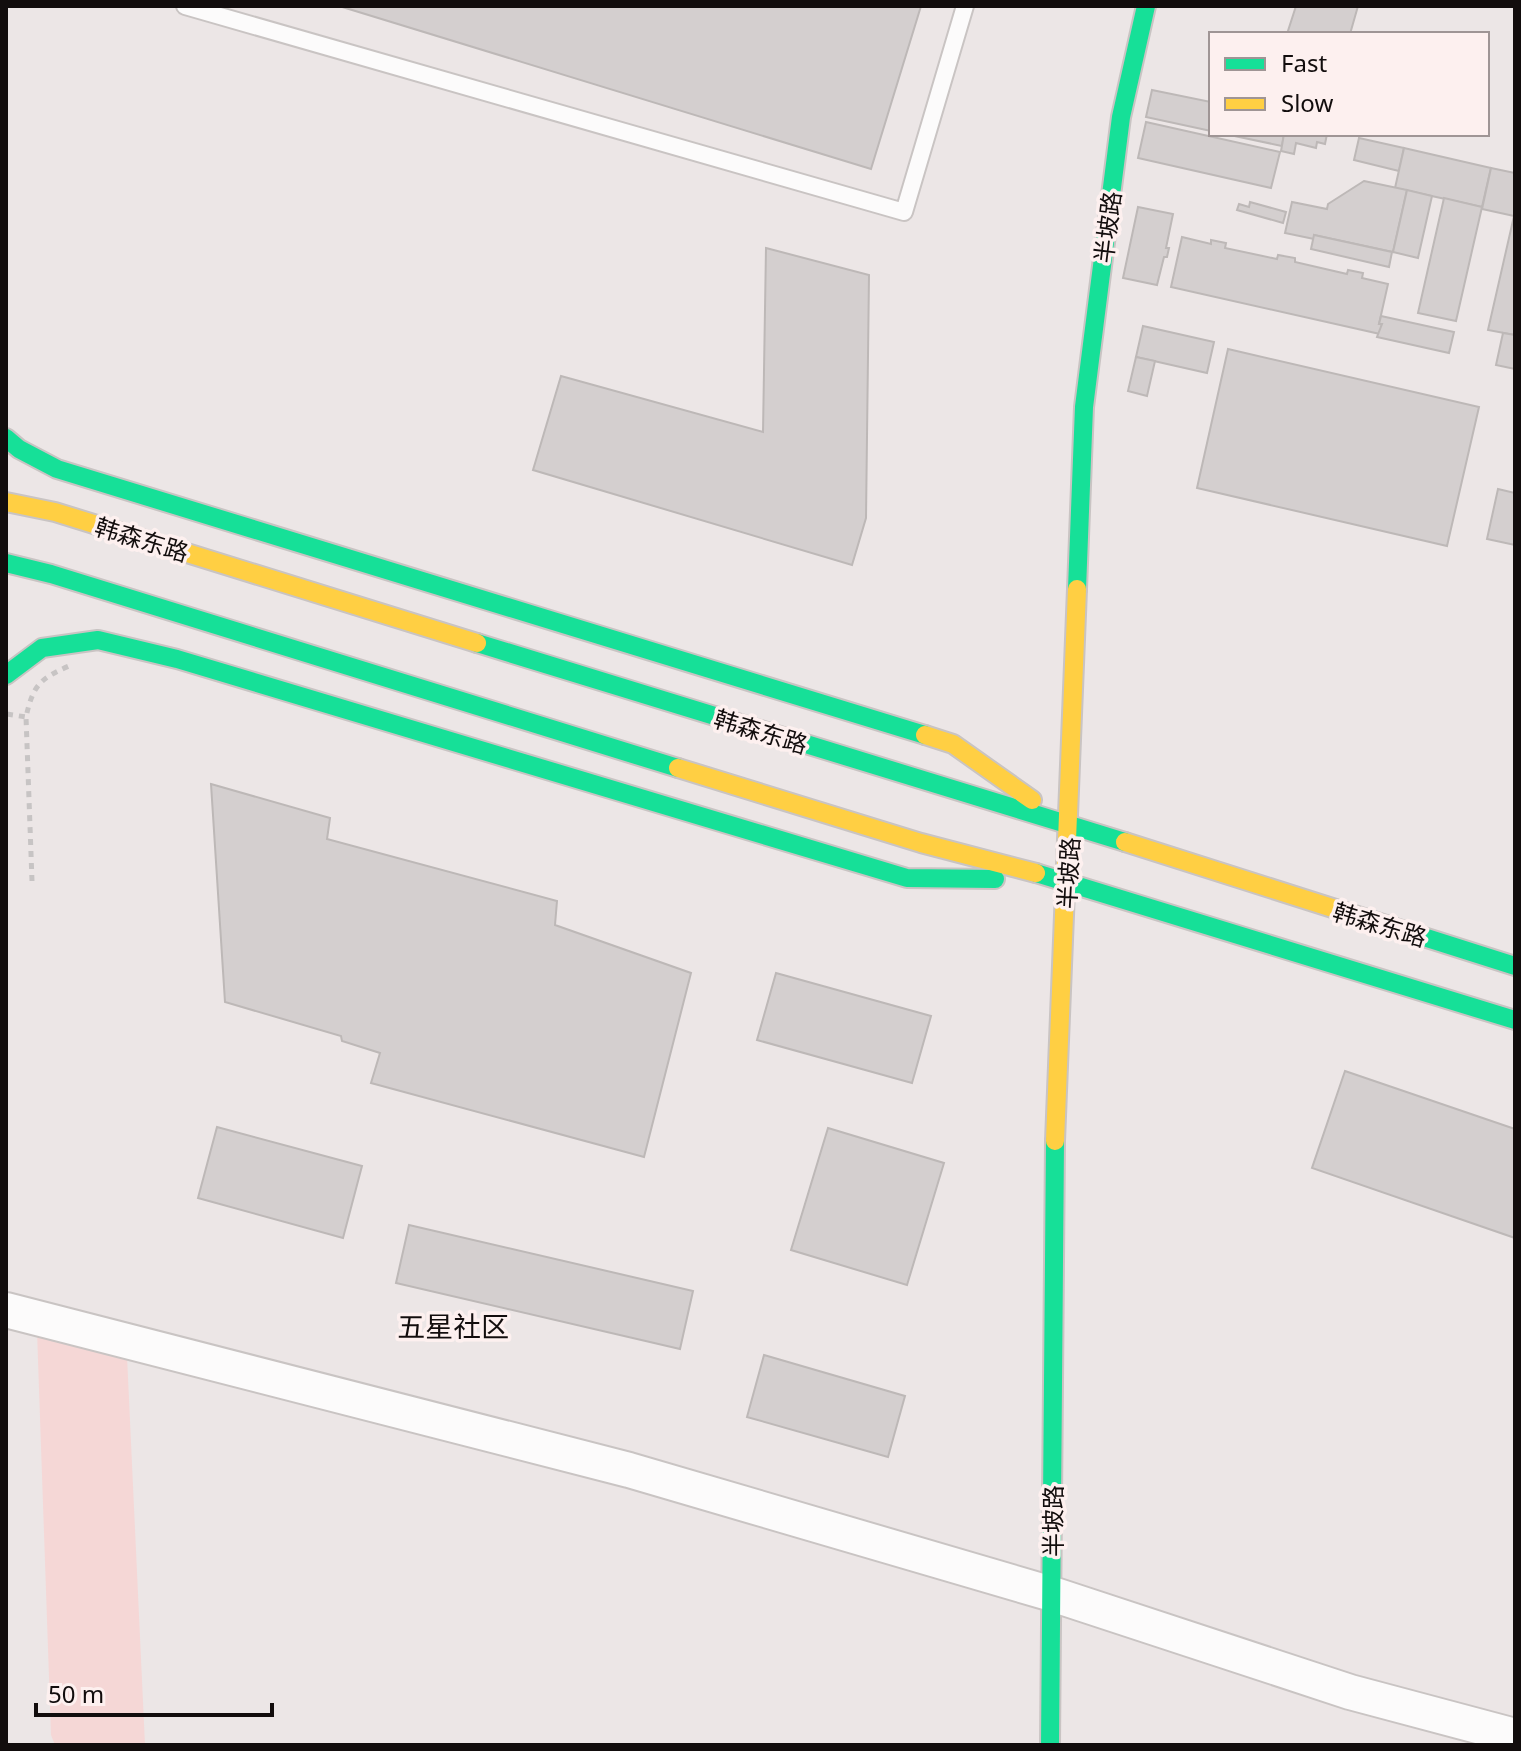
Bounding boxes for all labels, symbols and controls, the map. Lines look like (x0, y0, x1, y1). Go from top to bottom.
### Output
legend (1209, 32, 1489, 136)
text: Fast (1281, 46, 1327, 79)
text: Slow (1281, 86, 1333, 119)
street label: 半坡路 (1086, 189, 1128, 265)
street label: 韩森东路 (91, 509, 193, 569)
street label: 韩森东路 (710, 701, 812, 761)
street label: 半坡路 (1050, 836, 1086, 910)
street label: 韩森东路 (1329, 894, 1431, 954)
district label: 五星社区 (397, 1307, 509, 1345)
street label: 半坡路 (1036, 1485, 1069, 1557)
scale bar (36, 1667, 272, 1717)
text: 50 m (48, 1677, 104, 1710)

